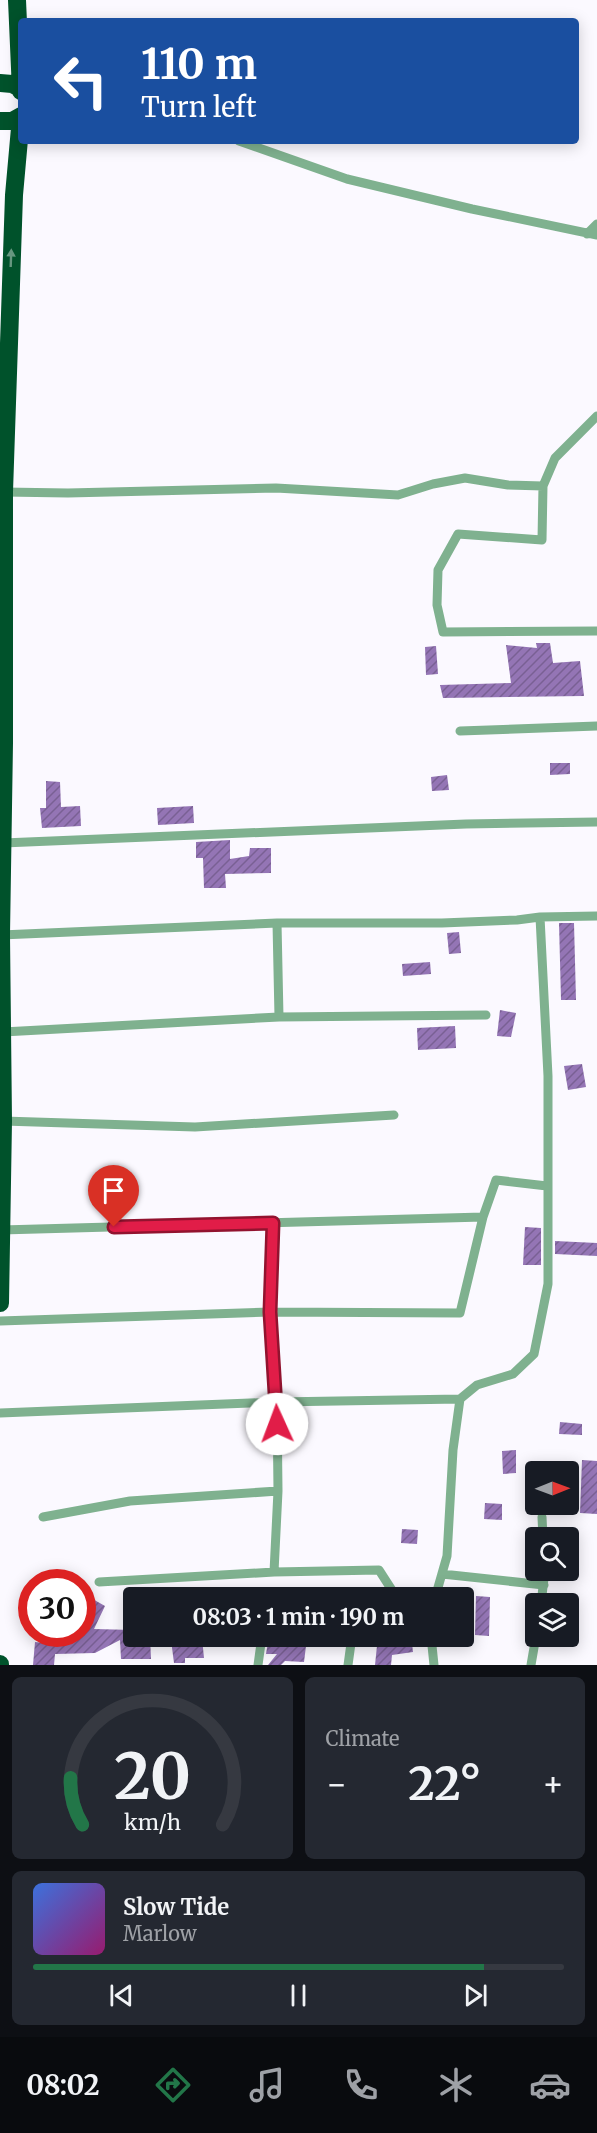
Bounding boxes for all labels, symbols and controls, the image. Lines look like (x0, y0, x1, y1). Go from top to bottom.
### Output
text: 110 m (141, 38, 257, 90)
icon: left (42, 42, 120, 120)
text: Turn left (141, 90, 256, 124)
one-way arrow (7, 248, 16, 267)
pin (88, 1165, 139, 1227)
icon: arrive (97, 1174, 130, 1207)
position arrow (245, 1392, 309, 1456)
north arrow (525, 1461, 579, 1515)
map controls (525, 1461, 579, 1647)
button: search (525, 1527, 579, 1581)
speed limit sign: 30 (18, 1569, 96, 1647)
button: layers (525, 1593, 579, 1647)
text: 08:03 · 1 min · 190 m (193, 1603, 404, 1631)
text: Climate (326, 1726, 400, 1751)
text: 20 (114, 1738, 191, 1816)
text: 22° (408, 1756, 481, 1812)
text: − (326, 1764, 348, 1805)
text: + (542, 1764, 564, 1805)
text: km/h (124, 1809, 181, 1836)
text: Slow Tide (123, 1893, 229, 1921)
text: Marlow (123, 1921, 197, 1946)
icon: previous (105, 1979, 138, 2012)
icon: pause (282, 1979, 315, 2012)
icon: next (459, 1979, 492, 2012)
icon: directions (152, 2064, 194, 2106)
icon: music (246, 2064, 288, 2106)
icon: phone (340, 2064, 382, 2106)
icon: climate (435, 2064, 477, 2106)
icon: car (529, 2064, 571, 2106)
text: 08:02 (26, 2068, 100, 2102)

